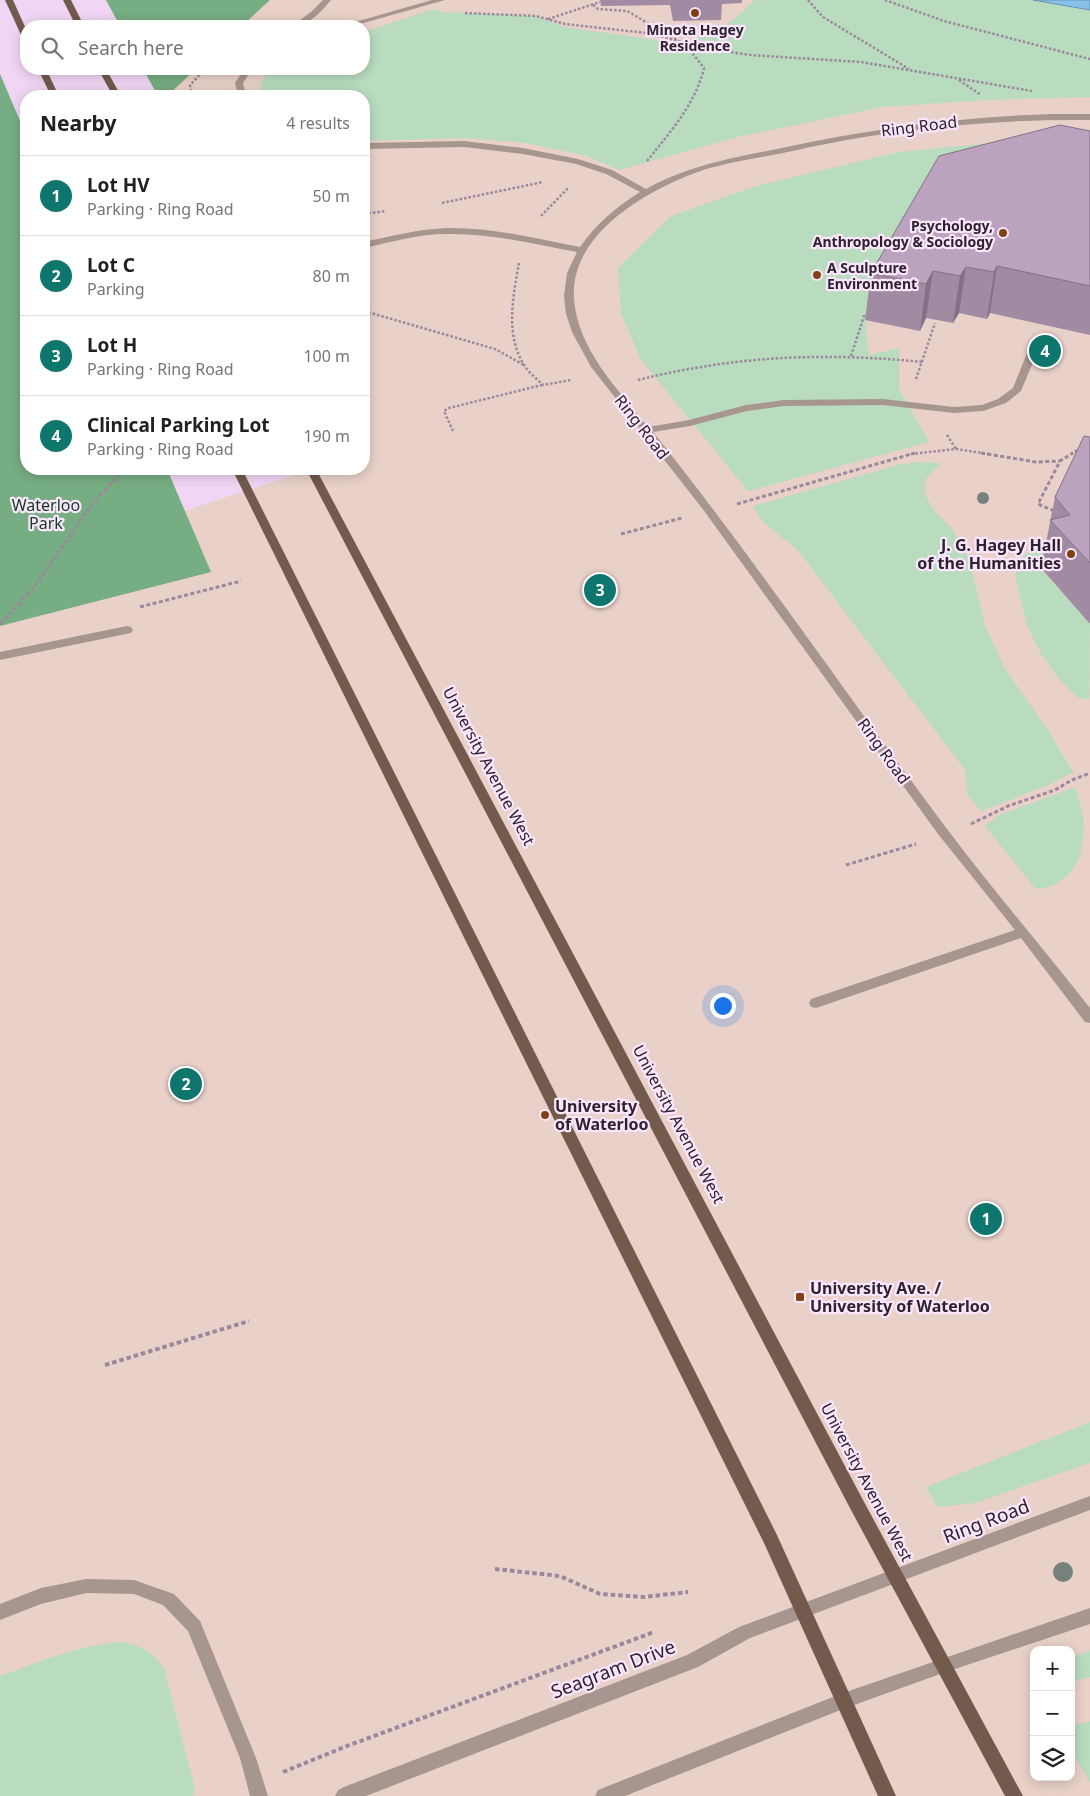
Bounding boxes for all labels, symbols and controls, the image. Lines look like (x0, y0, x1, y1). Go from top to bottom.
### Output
marker: Minota Hagey Residence (689, 7, 701, 19)
search box (20, 20, 370, 75)
place label: Minota Hagey Residence (646, 20, 744, 55)
icon: search (38, 34, 66, 62)
text: Search here (78, 35, 184, 61)
text: Nearby (40, 109, 116, 137)
street label: Ring Road (880, 110, 958, 142)
text: 4 results (286, 112, 350, 134)
text: Lot HV (87, 172, 150, 198)
text: 1 (51, 185, 61, 207)
text: 50 m (313, 185, 350, 207)
text: Parking · Ring Road (87, 198, 234, 220)
place label: Psychology, Anthropology & Sociology (813, 216, 993, 251)
marker: Psychology, Anthropology & Sociology (997, 227, 1009, 239)
text: Lot C (87, 252, 135, 278)
place label: A Sculpture Environment (827, 258, 917, 293)
text: 2 (51, 265, 61, 287)
text: 80 m (313, 265, 350, 287)
marker: A Sculpture Environment (811, 269, 823, 281)
text: Parking (87, 278, 145, 300)
text: Lot H (87, 332, 137, 358)
pin: 4 (1029, 332, 1061, 370)
text: 3 (51, 345, 61, 367)
text: 100 m (303, 345, 350, 367)
text: Parking · Ring Road (87, 358, 234, 380)
street label: Ring Road (610, 390, 674, 464)
text: Clinical Parking Lot (87, 412, 270, 438)
text: 4 (51, 425, 61, 447)
text: 190 m (303, 425, 350, 447)
text: Parking · Ring Road (87, 438, 234, 460)
park label: Waterloo Park (12, 494, 80, 534)
place label: J. G. Hagey Hall of the Humanities (917, 534, 1061, 574)
marker: J. G. Hagey Hall of the Humanities (1065, 548, 1077, 560)
pin: 3 (584, 571, 616, 609)
street label: University Avenue West (438, 683, 540, 849)
street label: Ring Road (853, 714, 915, 788)
your location (710, 993, 736, 1019)
street label: University Avenue West (628, 1041, 730, 1207)
pin: 2 (170, 1065, 202, 1103)
place label: University of Waterloo (555, 1095, 649, 1135)
marker: University of Waterloo (539, 1109, 551, 1121)
pin: 1 (970, 1200, 1002, 1238)
place label: University Ave. / University of Waterloo (810, 1277, 990, 1317)
marker: University Ave. / University of Waterloo (794, 1291, 806, 1303)
street label: University Avenue West (816, 1399, 918, 1565)
street label: Ring Road (939, 1493, 1033, 1549)
street label: Seagram Drive (547, 1633, 679, 1705)
map controls (1030, 1646, 1075, 1781)
button: + (1030, 1646, 1075, 1691)
button: − (1030, 1691, 1075, 1736)
button: layers (1030, 1736, 1075, 1781)

